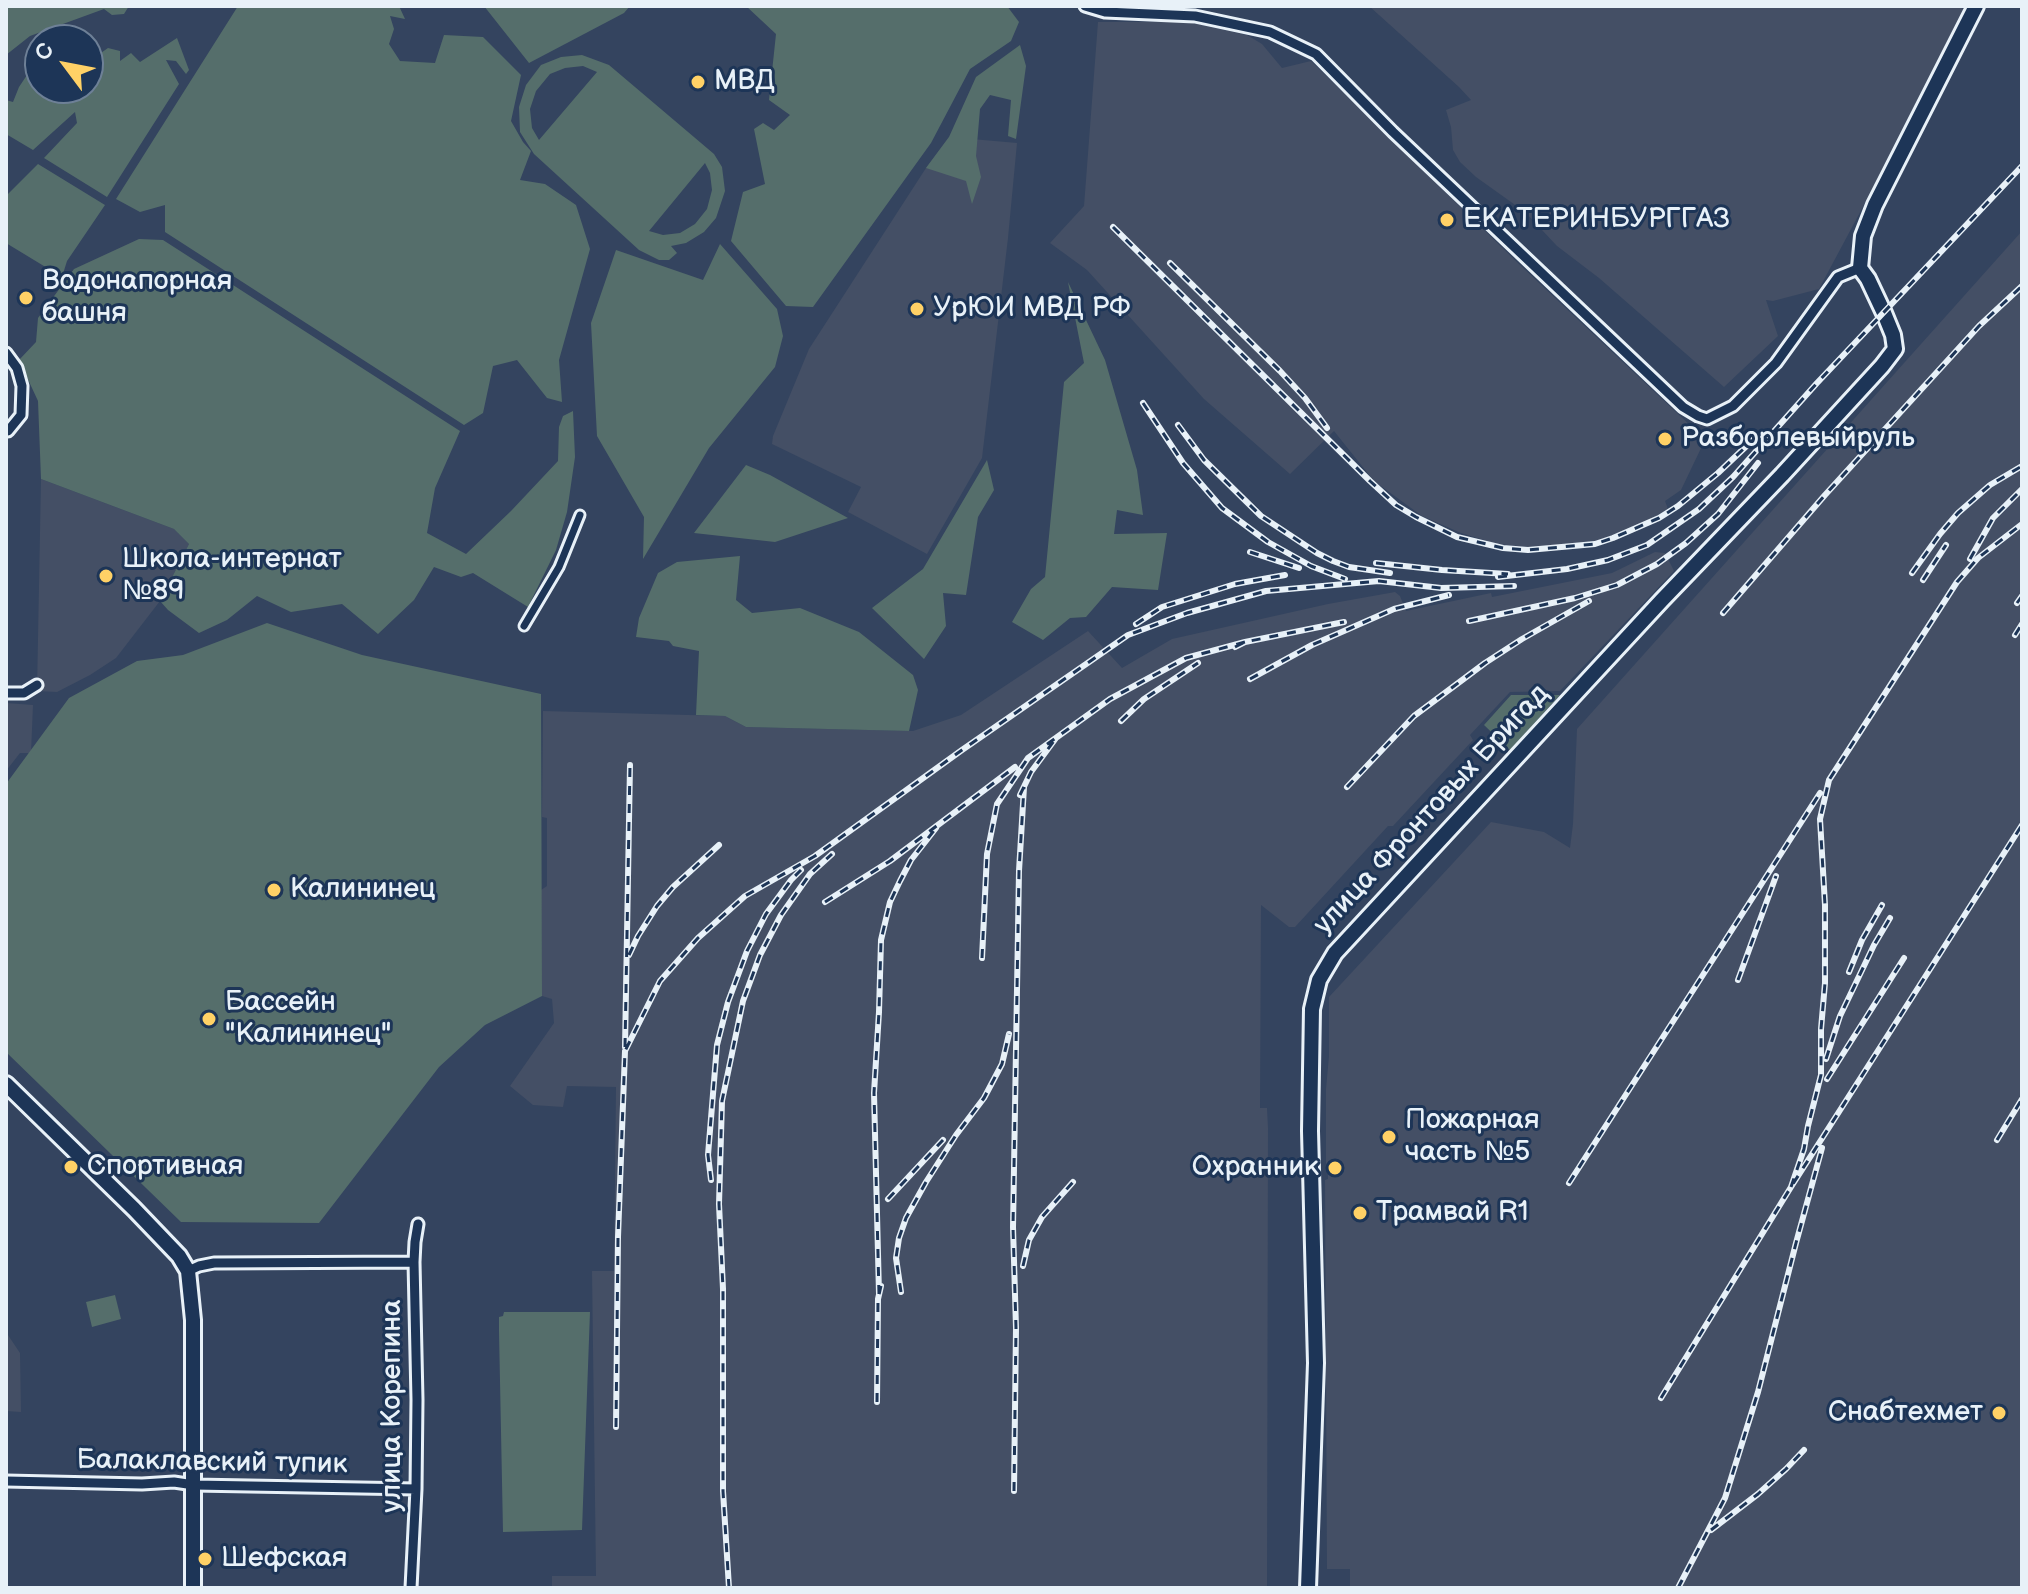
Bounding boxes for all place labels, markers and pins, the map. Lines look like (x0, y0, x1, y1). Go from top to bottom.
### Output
place label: МВД (714, 65, 775, 99)
marker: МВД (689, 73, 707, 91)
place label: ЕКАТЕРИНБУРГГАЗ (1463, 203, 1730, 237)
marker: ЕКАТЕРИНБУРГГАЗ (1438, 211, 1456, 229)
place label: Водонапорная башня (42, 265, 232, 331)
marker: Водонапорная башня (17, 289, 35, 307)
place label: УрЮИ МВД РФ (933, 292, 1131, 326)
marker: УрЮИ МВД РФ (908, 300, 926, 318)
place label: Разборлевыйруль (1681, 422, 1915, 456)
marker: Разборлевыйруль (1656, 430, 1674, 448)
place label: Школа-интернат №89 (122, 543, 342, 609)
marker: Школа-интернат №89 (97, 567, 115, 585)
place label: Калининец (290, 873, 436, 907)
marker: Калининец (265, 881, 283, 899)
place label: Бассейн "Калининец" (225, 986, 391, 1052)
marker: Бассейн "Калининец" (200, 1010, 218, 1028)
place label: Пожарная часть №5 (1405, 1104, 1539, 1170)
marker: Пожарная часть №5 (1380, 1128, 1398, 1146)
place label: Спортивная (87, 1150, 243, 1184)
place label: Охранник (1192, 1151, 1319, 1185)
marker: Спортивная (62, 1158, 80, 1176)
marker: Охранник (1326, 1159, 1344, 1177)
place label: Трамвай R1 (1376, 1196, 1529, 1230)
marker: Трамвай R1 (1351, 1204, 1369, 1222)
place label: Снабтехмет (1828, 1396, 1983, 1430)
marker: Снабтехмет (1990, 1404, 2008, 1422)
place label: Шефская (221, 1542, 347, 1576)
marker: Шефская (196, 1550, 214, 1568)

